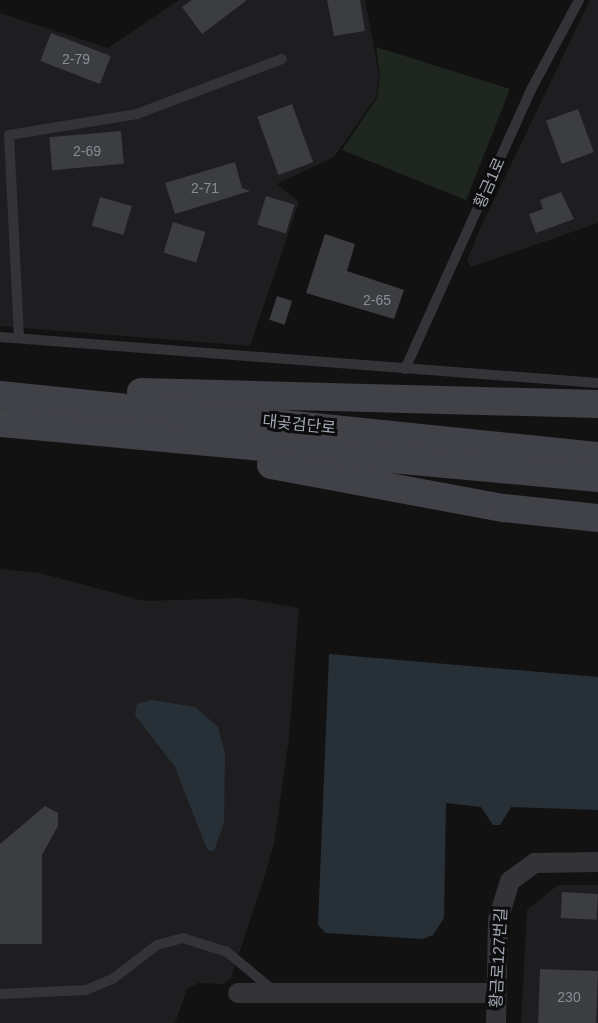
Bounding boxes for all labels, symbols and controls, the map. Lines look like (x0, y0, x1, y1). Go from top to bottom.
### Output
house number: 2-79 (62, 51, 90, 67)
house number: 2-69 (73, 143, 101, 159)
street label: 황금1로 (470, 155, 510, 211)
house number: 2-71 (191, 180, 219, 196)
house number: 2-65 (363, 292, 391, 308)
street label: 대곶검단로 (261, 412, 337, 438)
street label: 황금로127번길 (487, 907, 511, 1009)
house number: 230 (557, 989, 581, 1005)

